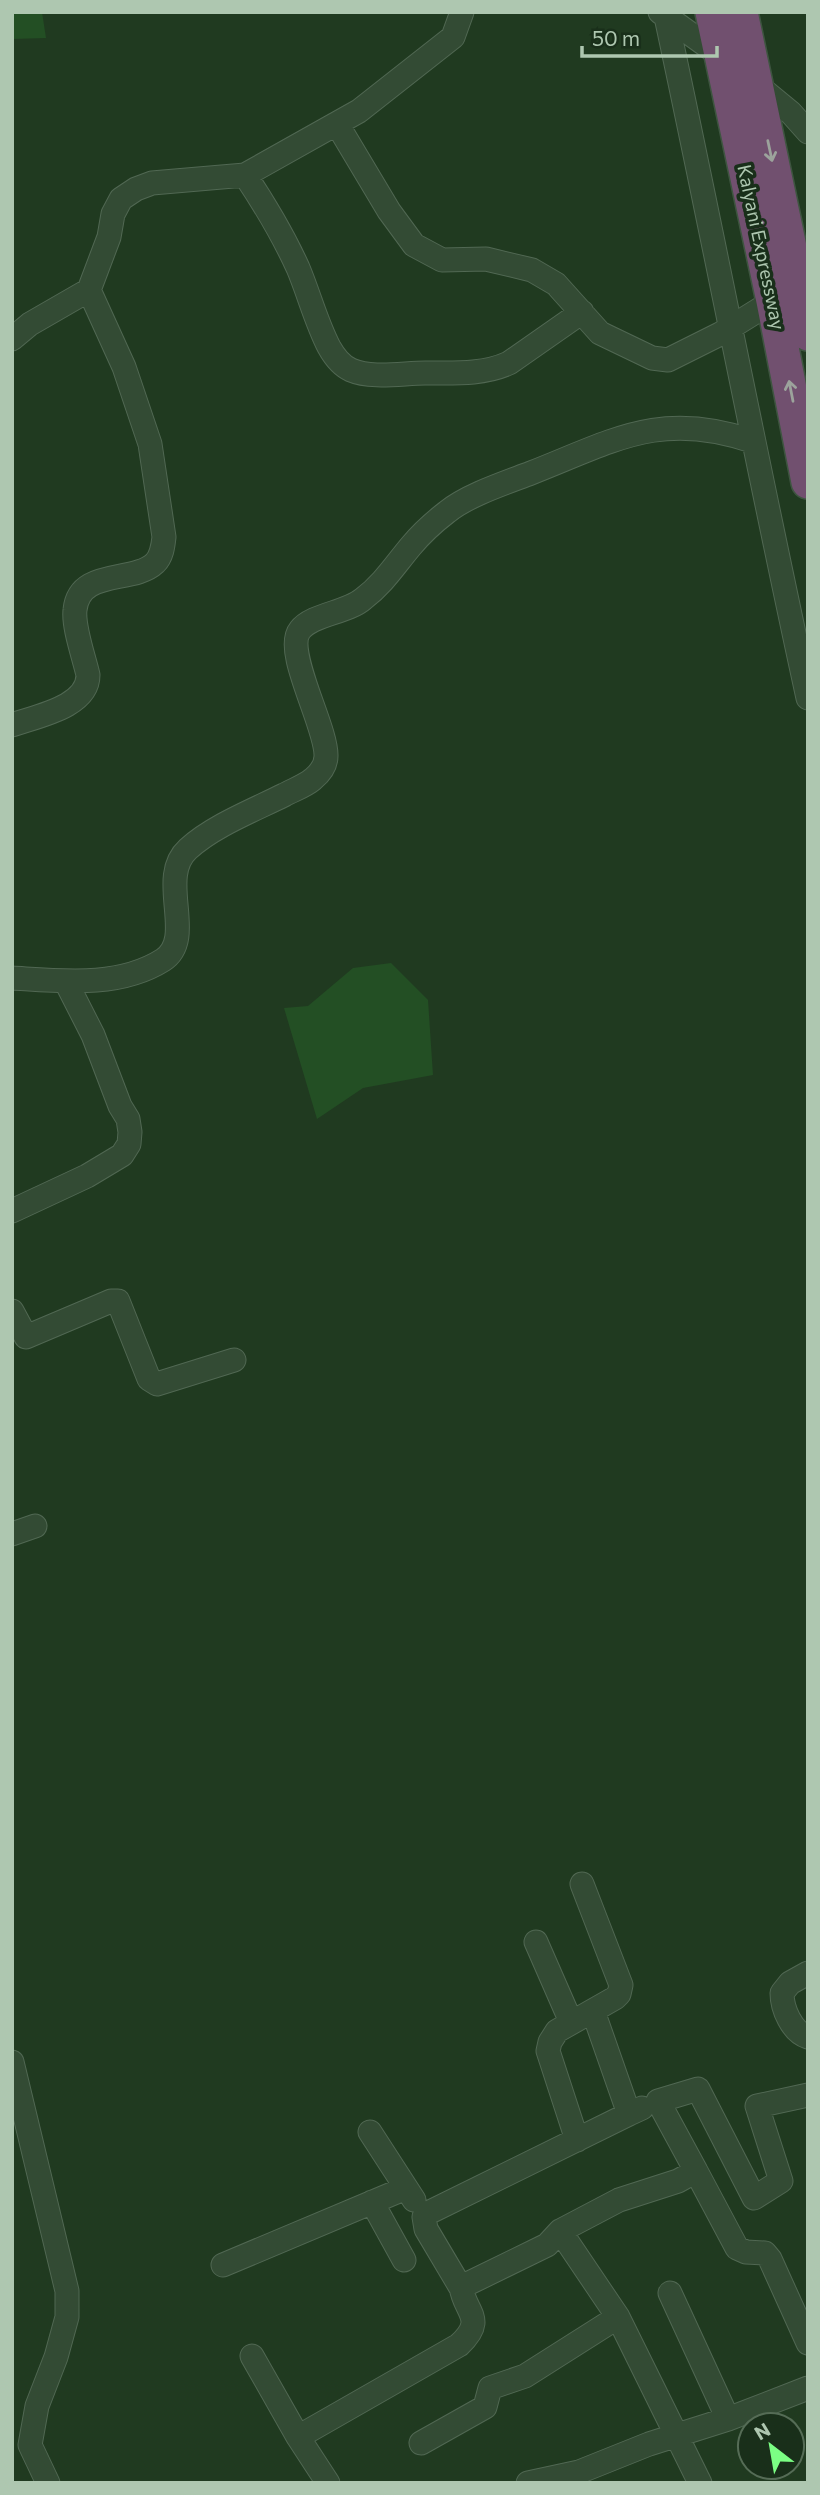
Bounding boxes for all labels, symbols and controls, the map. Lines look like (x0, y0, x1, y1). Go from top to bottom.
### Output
scale bar (582, 14, 717, 58)
text: 50 m (592, 25, 640, 50)
one-way arrow (764, 139, 778, 162)
street label: Kalyani Expressway (733, 162, 791, 332)
one-way arrow (783, 380, 797, 403)
north arrow (736, 2411, 806, 2481)
text: N (750, 2417, 774, 2445)

